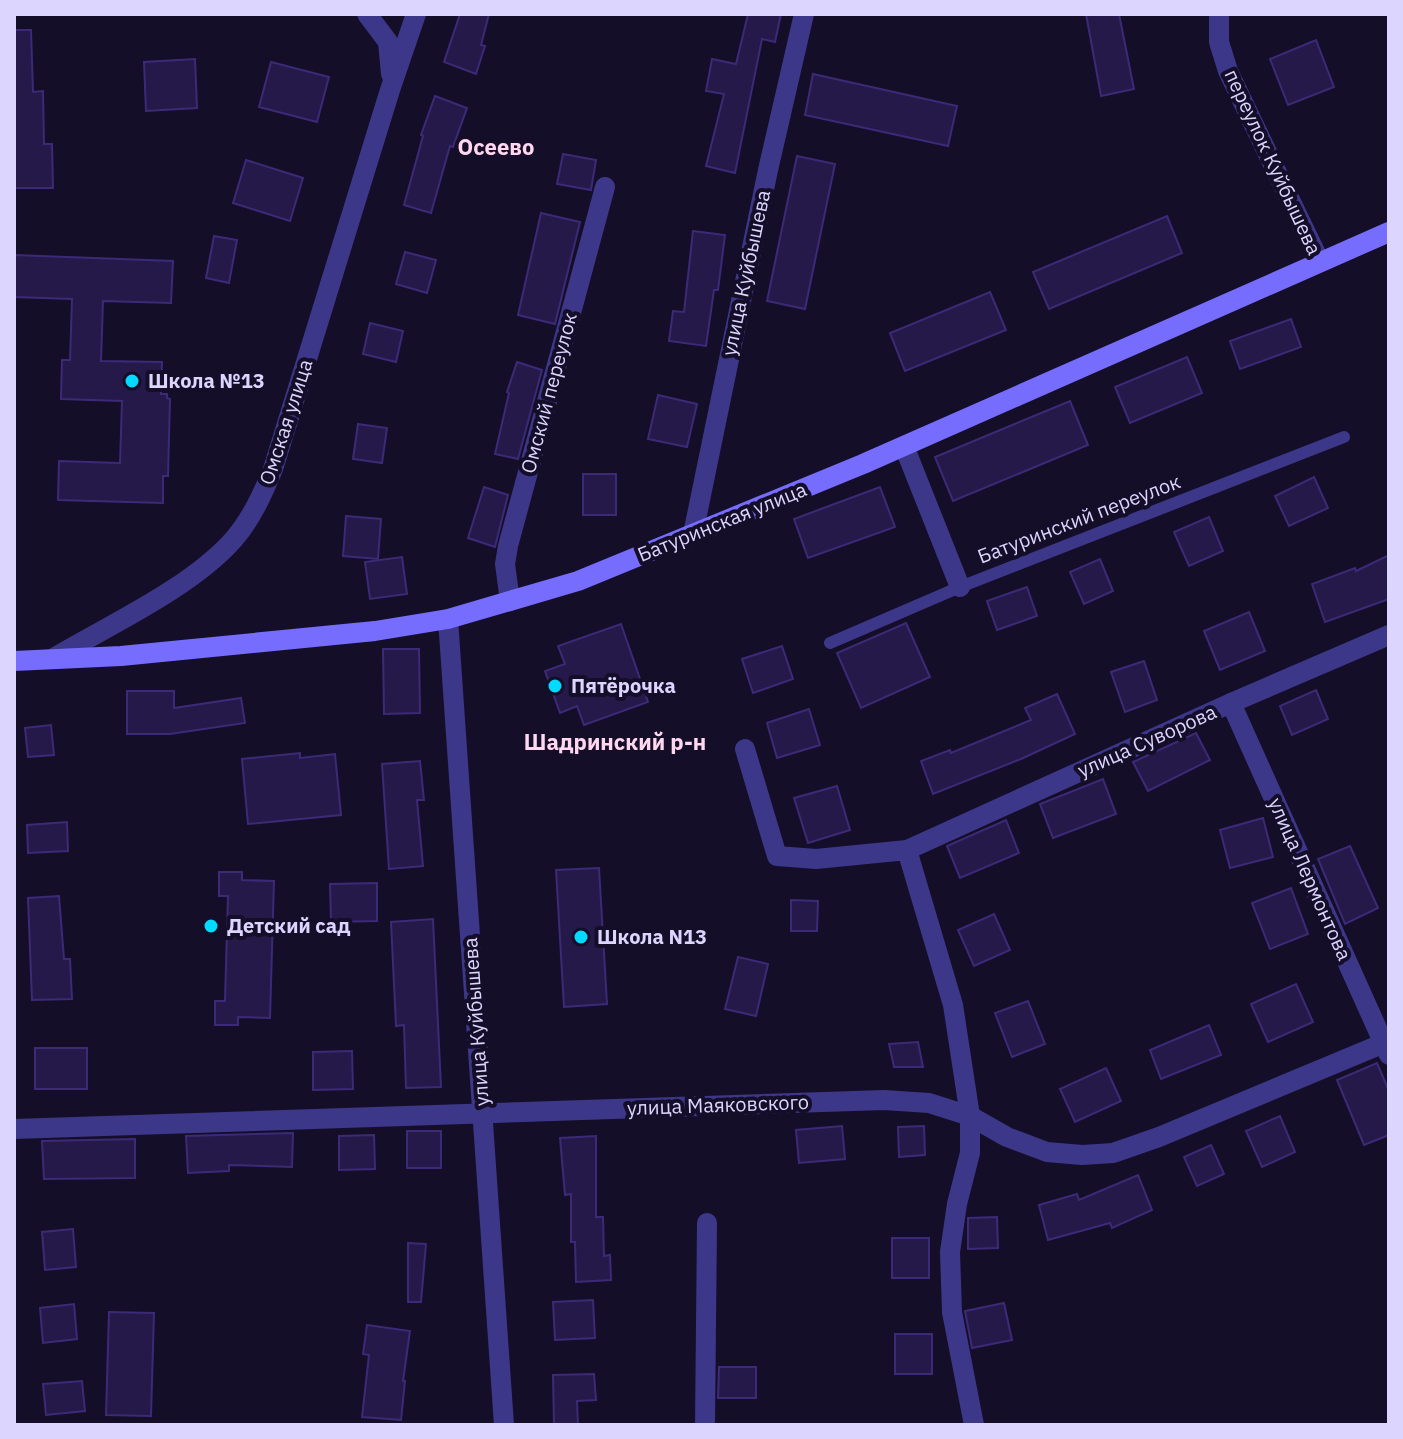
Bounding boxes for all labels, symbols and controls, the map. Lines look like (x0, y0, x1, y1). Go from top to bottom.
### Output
street label: переулок Куйбышева (1219, 65, 1328, 259)
district label: Осеево (458, 132, 534, 161)
street label: улица Куйбышева (715, 187, 776, 358)
street label: Омский переулок (514, 309, 583, 476)
street label: Омская улица (253, 355, 319, 488)
place label: Школа №13 (148, 367, 265, 394)
marker: Школа №13 (123, 372, 141, 390)
street label: Батуринский переулок (974, 467, 1184, 570)
street label: Батуринская улица (633, 475, 811, 568)
place label: Пятёрочка (571, 672, 676, 699)
marker: Пятёрочка (546, 677, 564, 695)
street label: улица Суворова (1073, 698, 1221, 783)
district label: Шадринский р-н (524, 727, 706, 756)
street label: улица Лермонтова (1262, 793, 1359, 965)
place label: Детский сад (227, 912, 350, 939)
marker: Детский сад (202, 917, 220, 935)
place label: Школа N13 (597, 923, 707, 950)
marker: Школа N13 (572, 928, 590, 946)
street label: улица Куйбышева (456, 936, 495, 1107)
street label: улица Маяковского (626, 1088, 810, 1121)

